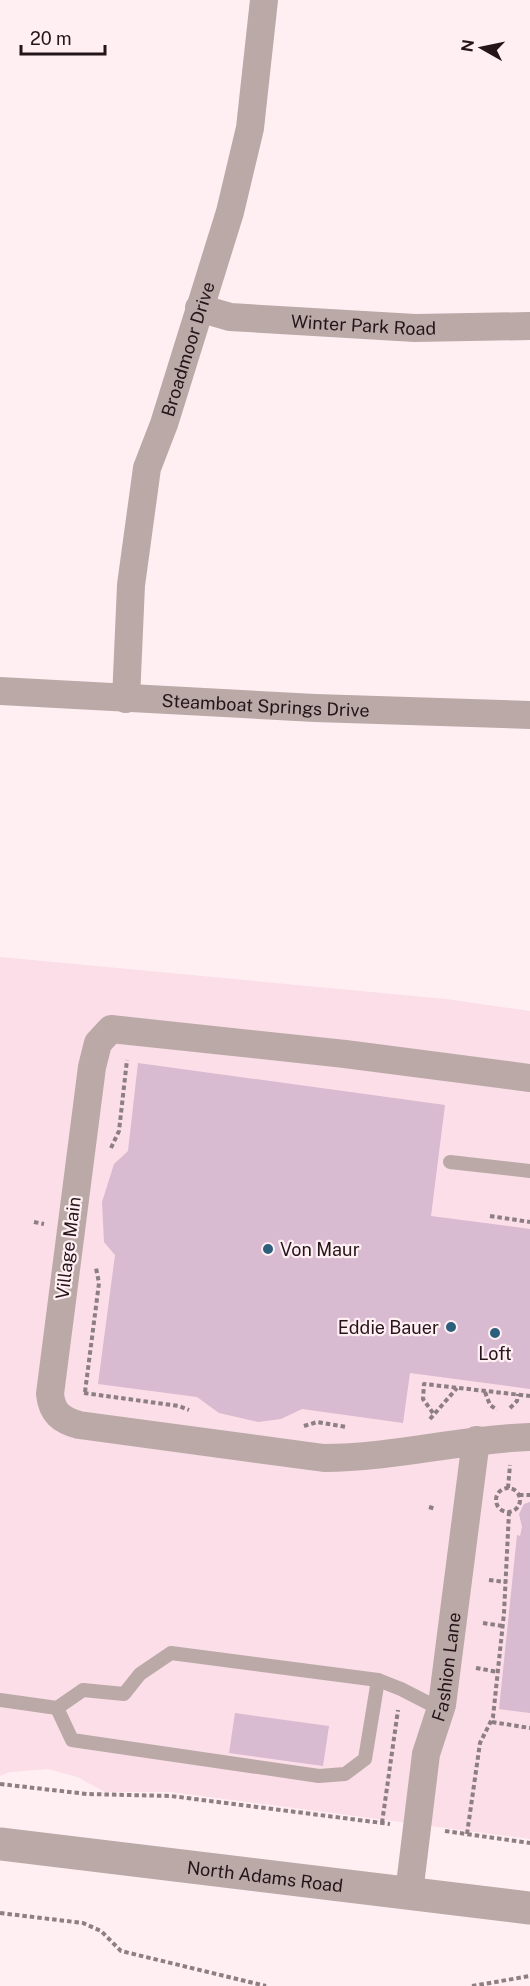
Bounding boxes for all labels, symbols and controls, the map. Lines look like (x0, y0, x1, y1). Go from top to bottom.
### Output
scale bar (21, 18, 105, 56)
north arrow (452, 18, 512, 78)
text: 20 m (30, 28, 72, 49)
text: N (457, 38, 478, 53)
street label: Broadmoor Drive (156, 279, 218, 419)
street label: Winter Park Road (290, 310, 436, 339)
street label: Steamboat Springs Drive (161, 689, 370, 720)
street label: Village Main (51, 1195, 85, 1301)
place label: Von Maur (280, 1239, 360, 1260)
marker: Von Maur (261, 1242, 275, 1256)
place label: Eddie Bauer (338, 1317, 439, 1338)
marker: Eddie Bauer (444, 1320, 458, 1334)
marker: Loft (488, 1326, 502, 1340)
place label: Loft (478, 1343, 512, 1364)
street label: Fashion Lane (427, 1611, 464, 1724)
street label: North Adams Road (186, 1856, 344, 1896)

